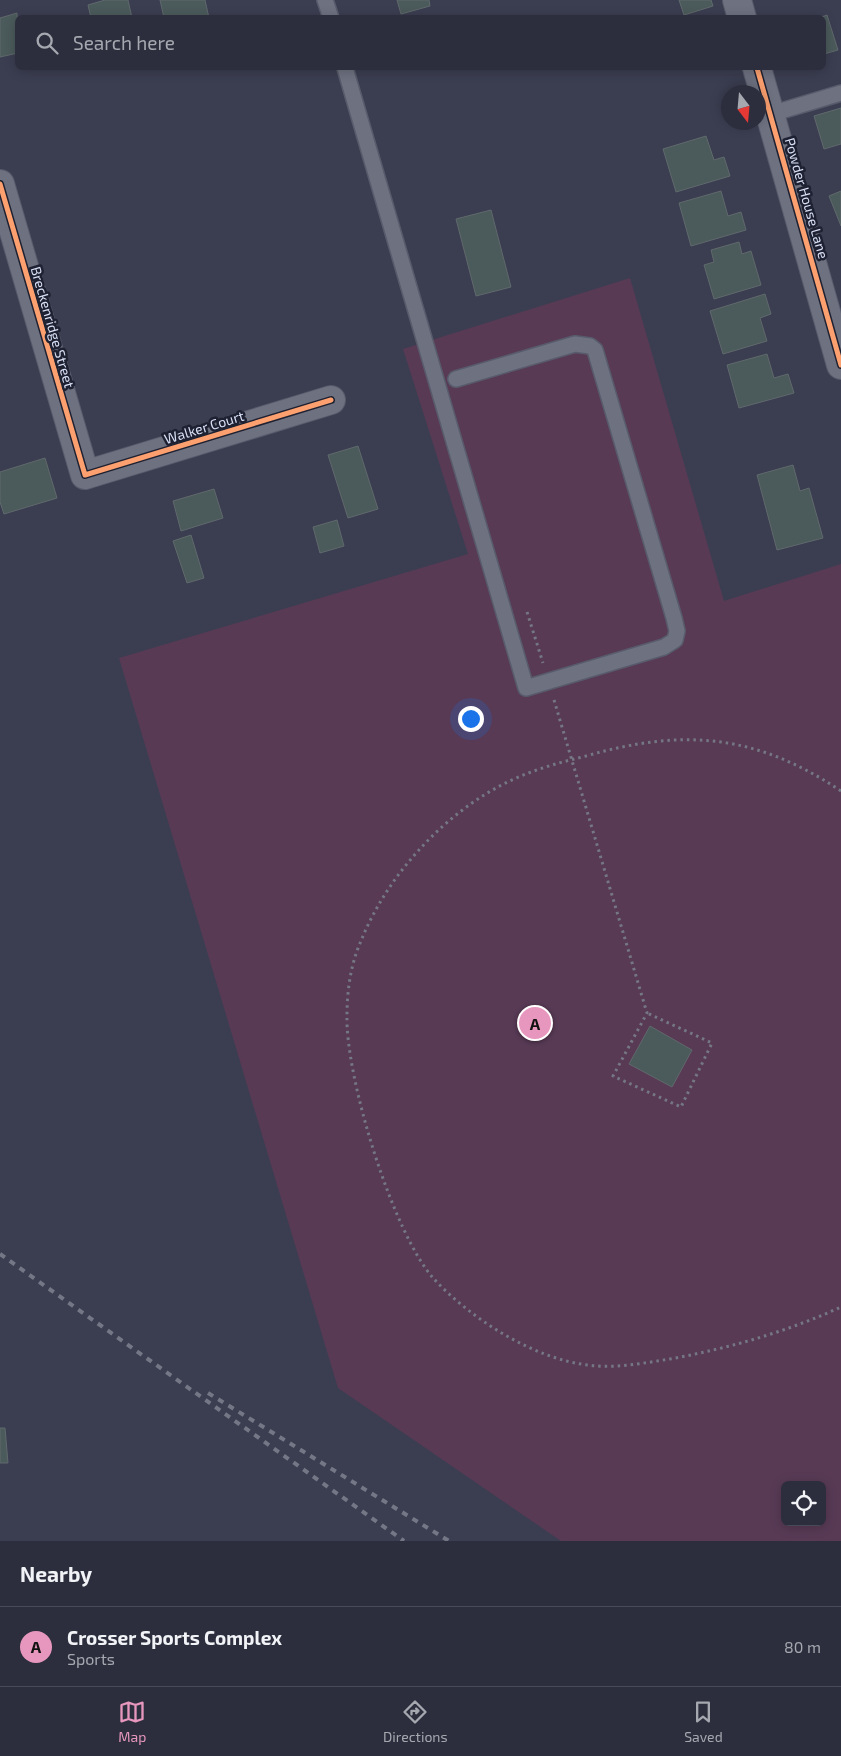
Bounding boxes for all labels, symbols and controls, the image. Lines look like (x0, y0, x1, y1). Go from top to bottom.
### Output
search box (15, 15, 826, 70)
icon: search (33, 29, 61, 57)
text: Search here (73, 31, 175, 54)
north arrow (721, 85, 766, 130)
street label: Powder House Lane (782, 136, 832, 260)
street label: Breckenridge Street (28, 264, 78, 390)
street label: Walker Court (162, 407, 246, 447)
your location (458, 706, 484, 732)
pin: A (519, 1004, 551, 1042)
map controls (781, 1481, 826, 1526)
button: locate (781, 1481, 826, 1526)
text: Nearby (20, 1561, 92, 1586)
text: Crosser Sports Complex (67, 1626, 282, 1649)
text: A (31, 1637, 41, 1656)
text: 80 m (784, 1637, 821, 1656)
text: Sports (67, 1649, 115, 1668)
tab: Map (118, 1698, 146, 1745)
tab: Directions (383, 1698, 448, 1745)
tab: Saved (684, 1698, 723, 1745)

